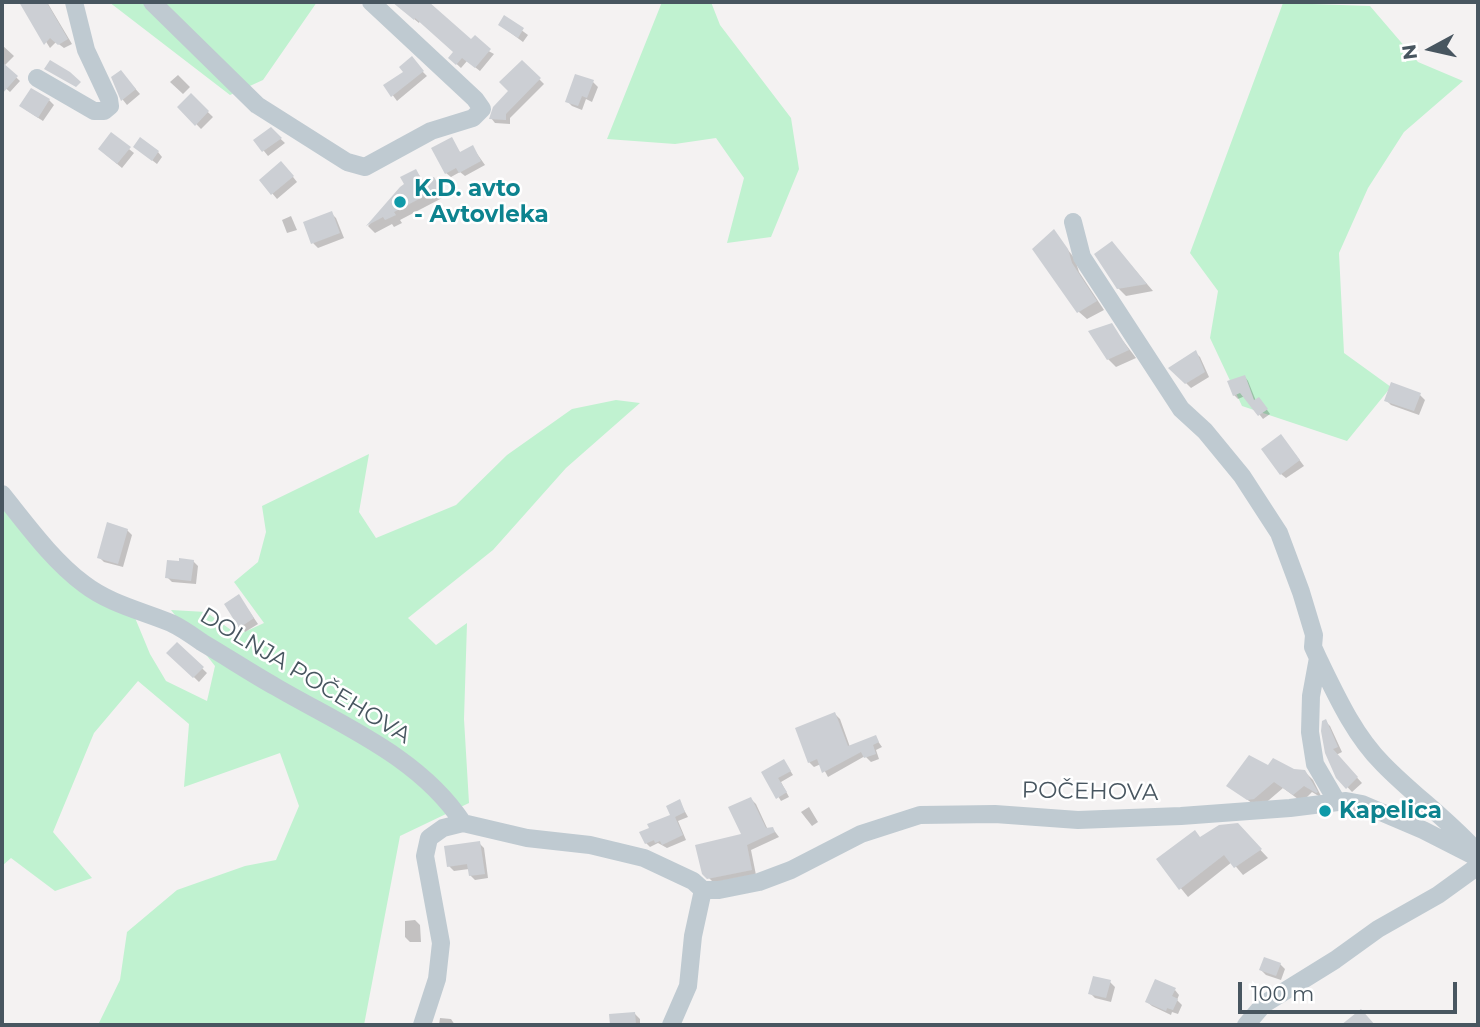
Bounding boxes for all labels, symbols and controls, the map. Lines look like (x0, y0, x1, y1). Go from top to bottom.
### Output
north arrow (1396, 14, 1466, 84)
text: N (1397, 43, 1422, 61)
place label: K.D. avto - Avtovleka (414, 175, 549, 229)
marker: K.D. avto - Avtovleka (392, 194, 408, 210)
street label: DOLNJA POČEHOVA (195, 602, 415, 750)
street label: POČEHOVA (1021, 777, 1159, 807)
place label: Kapelica (1339, 797, 1442, 825)
marker: Kapelica (1317, 803, 1333, 819)
scale bar (1242, 968, 1461, 1012)
text: 100 m (1251, 981, 1314, 1006)

